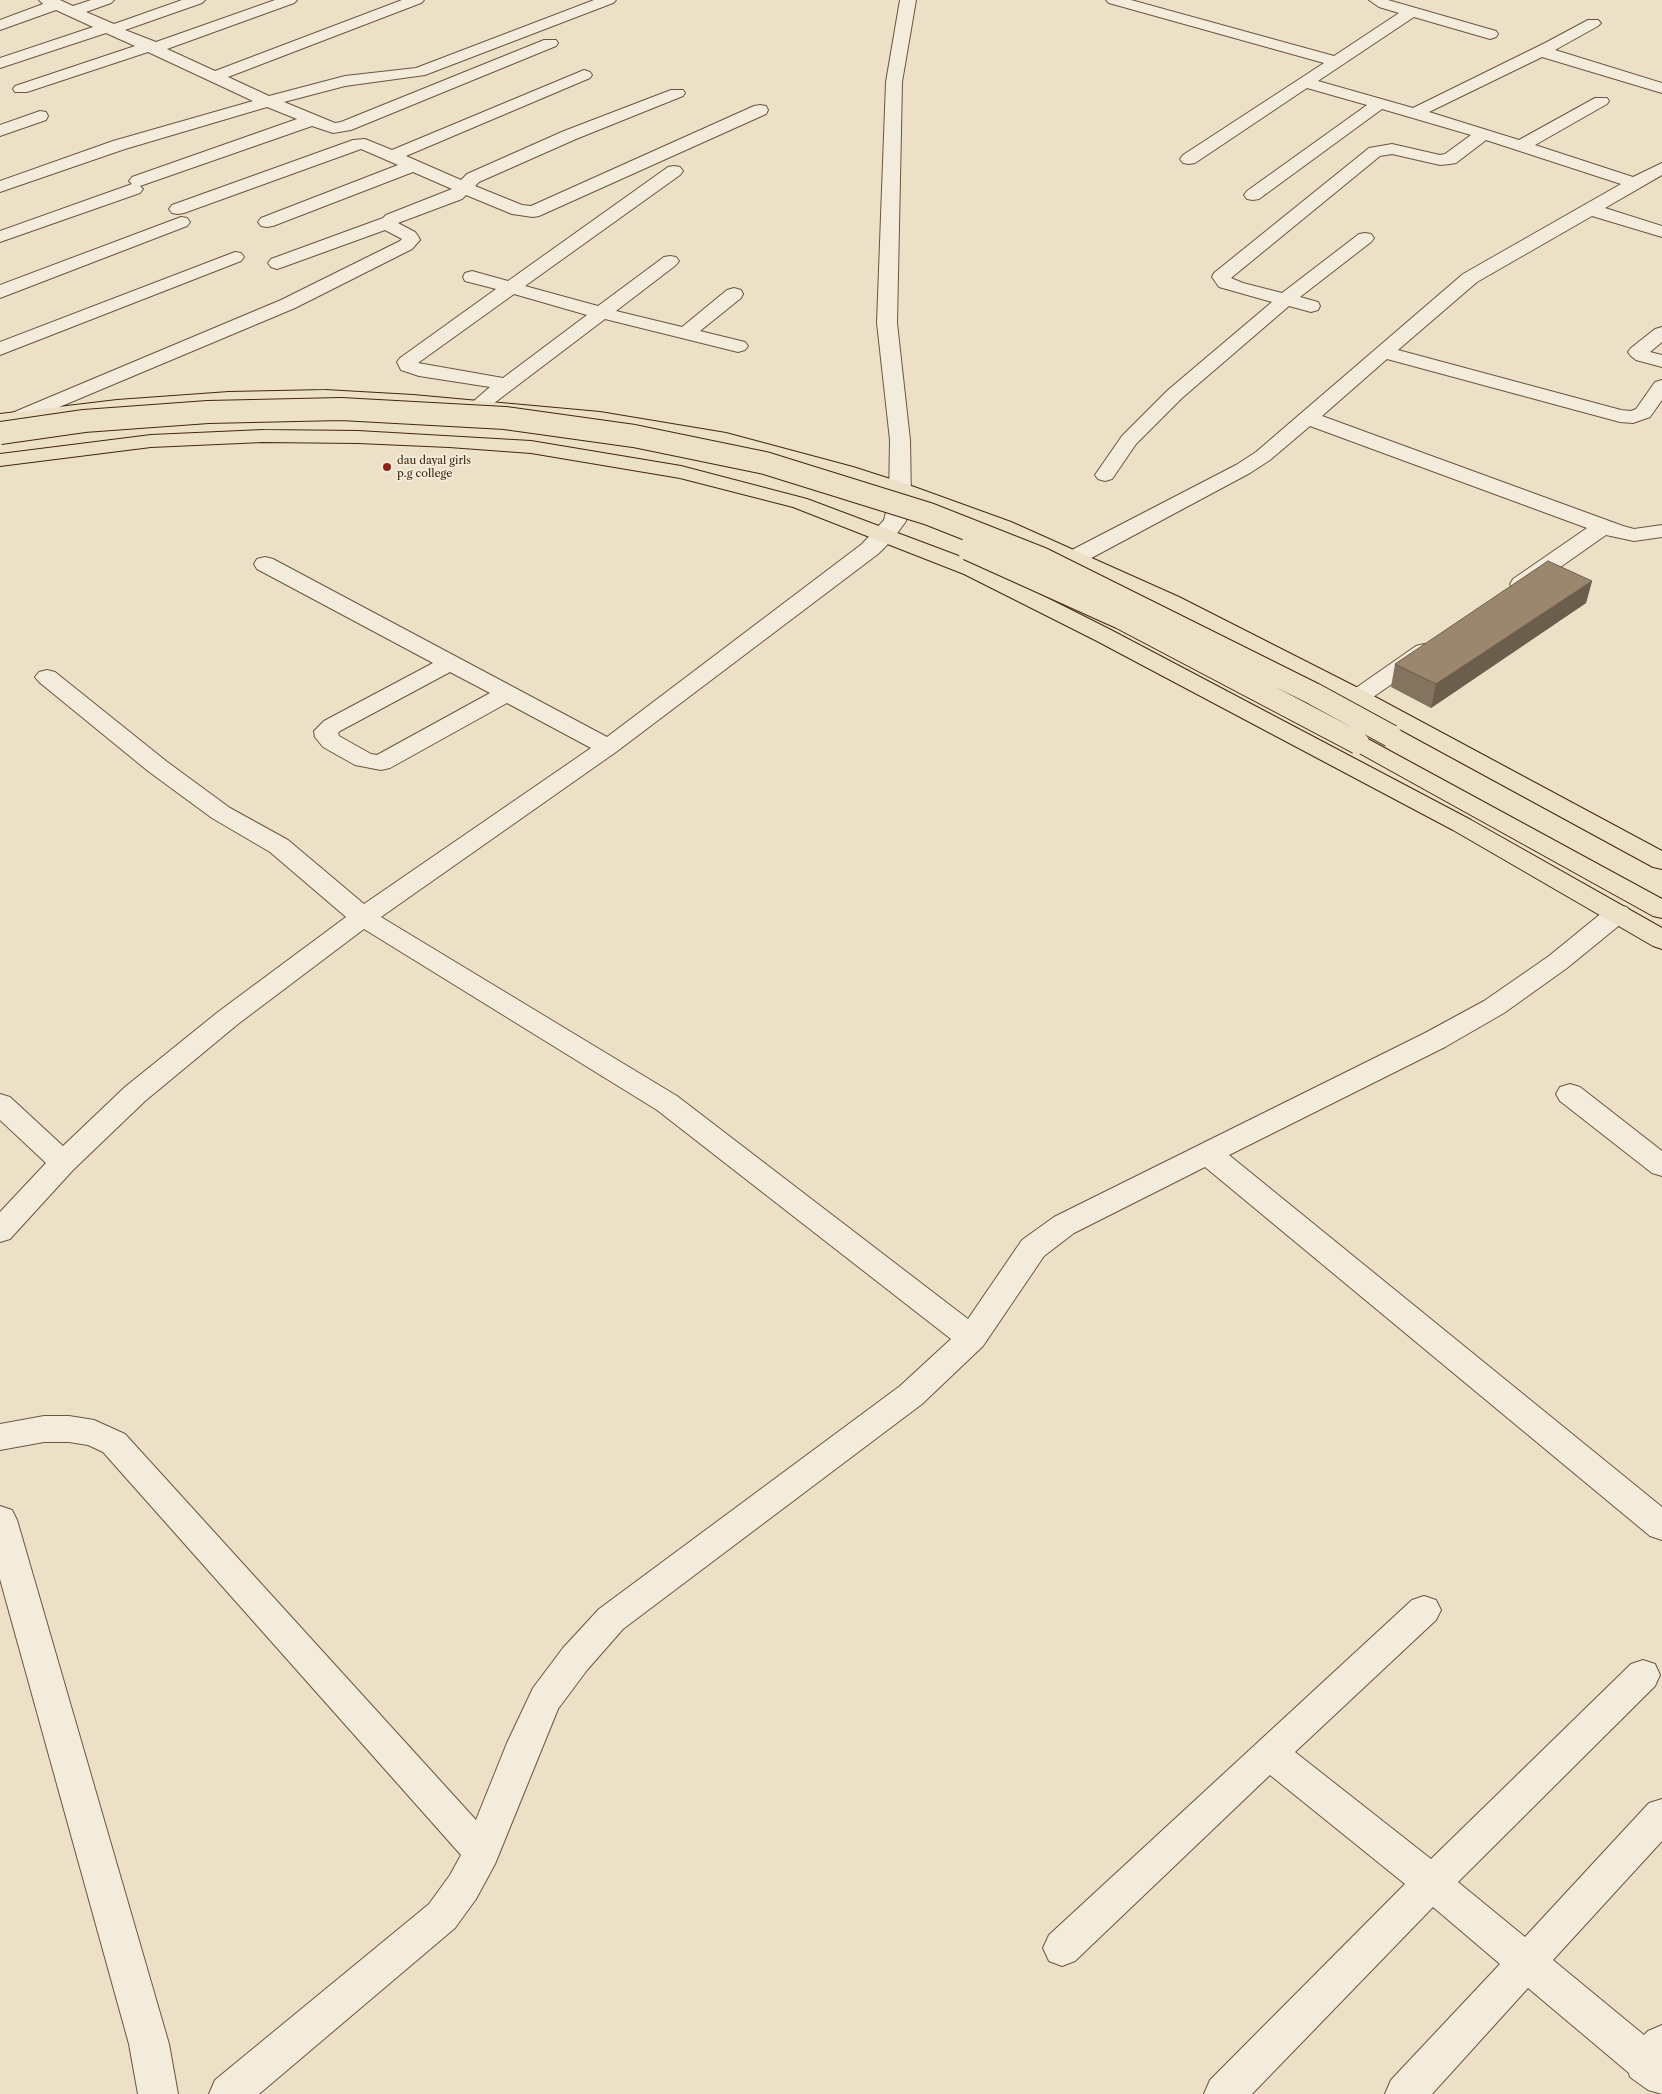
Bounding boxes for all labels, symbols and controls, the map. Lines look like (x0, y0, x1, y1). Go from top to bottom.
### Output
place label: dau dayal girls p.g college (397, 454, 471, 480)
marker: dau dayal girls p.g college (381, 461, 393, 473)

